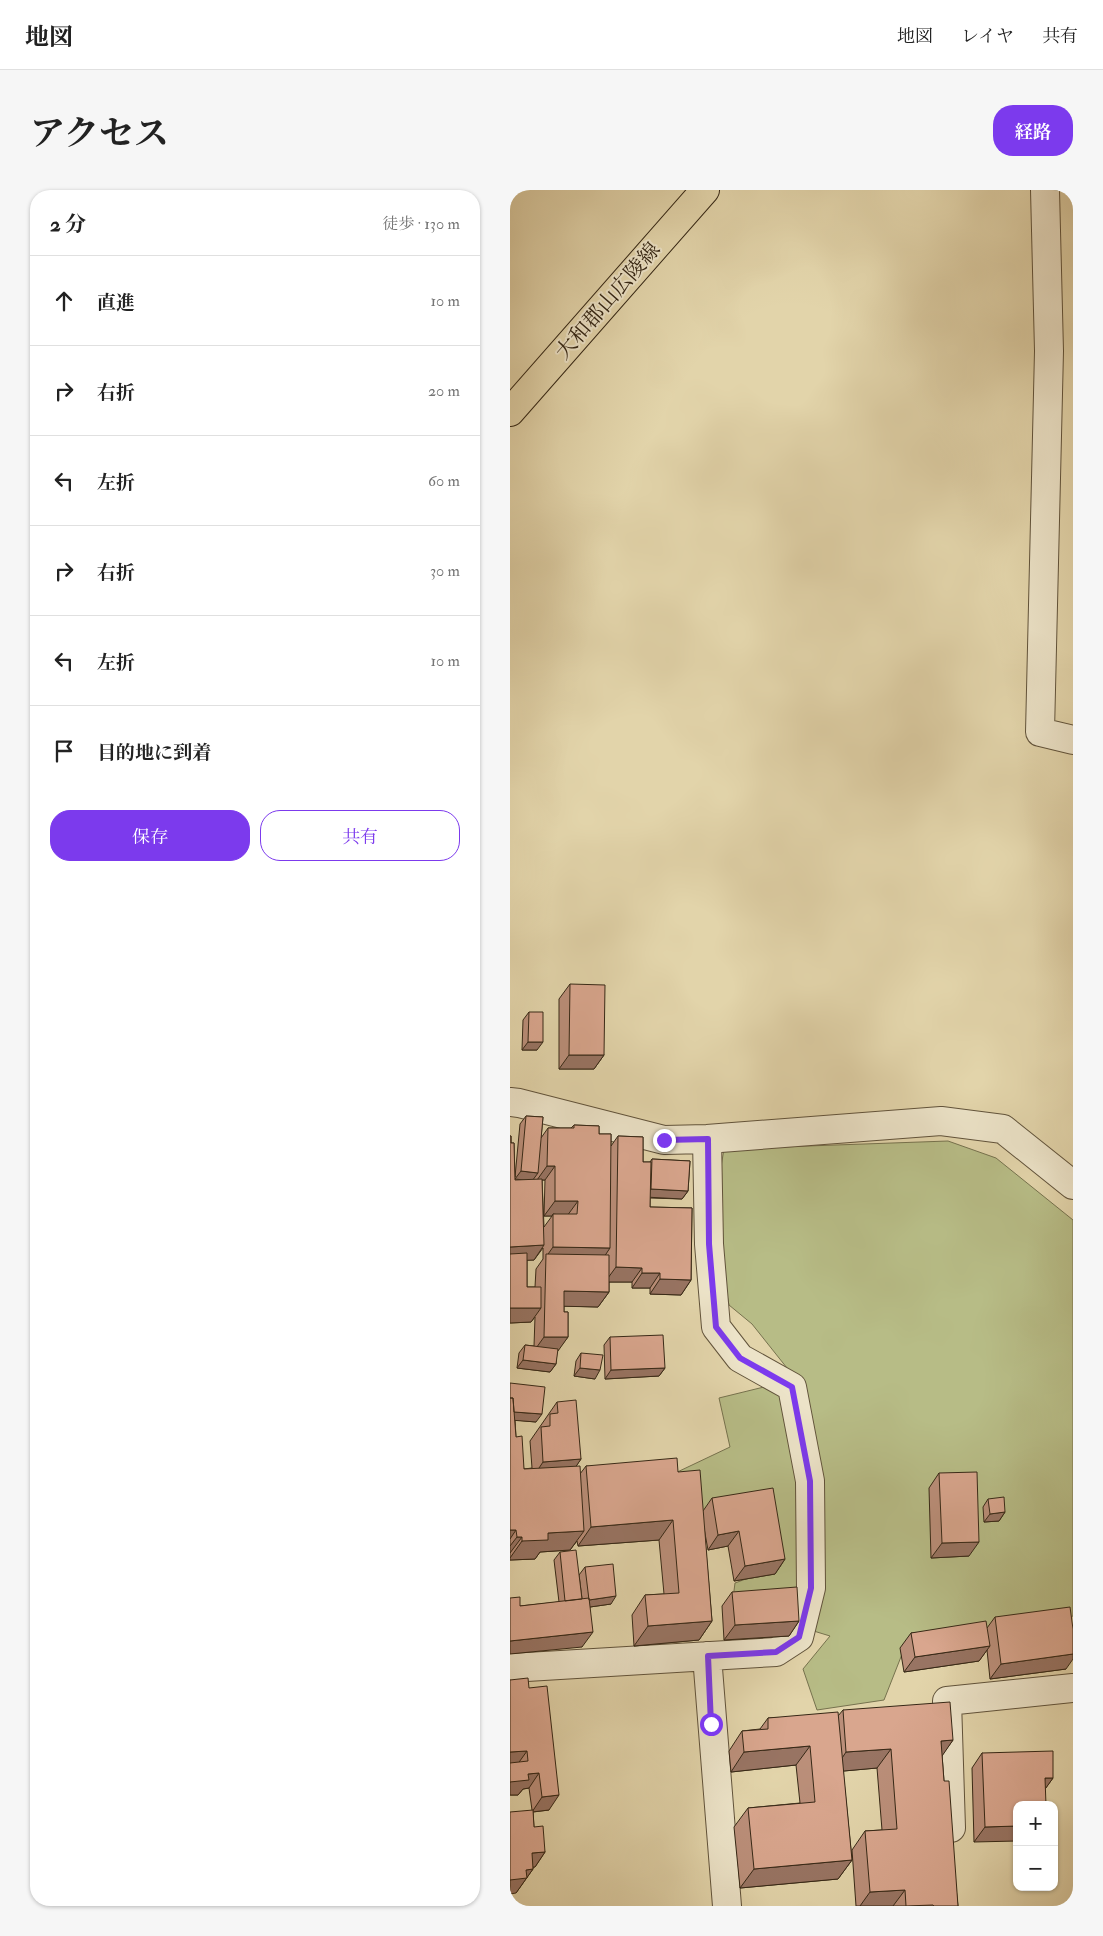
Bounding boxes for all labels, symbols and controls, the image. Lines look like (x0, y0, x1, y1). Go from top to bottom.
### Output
text: 地図 (25, 22, 73, 53)
text: 地図 (897, 25, 933, 48)
text: レイヤ (961, 25, 1014, 48)
text: 共有 (1042, 25, 1078, 48)
button: 経路 (993, 105, 1073, 156)
text: アクセス (30, 112, 169, 156)
text: 2 分 (50, 211, 86, 238)
text: 徒歩 · 130 m (382, 214, 460, 234)
street label: 大和郡山広陵線 (550, 237, 666, 365)
icon: ahead (50, 287, 78, 315)
text: 直進 (97, 291, 135, 315)
text: 10 m (430, 291, 460, 311)
icon: right (50, 377, 78, 405)
text: 右折 (97, 381, 135, 405)
text: 20 m (428, 381, 460, 401)
icon: left (50, 467, 78, 495)
text: 左折 (97, 471, 135, 495)
text: 60 m (428, 471, 460, 491)
icon: right (50, 557, 78, 585)
text: 右折 (97, 561, 135, 585)
text: 30 m (430, 561, 460, 581)
icon: left (50, 647, 78, 675)
text: 左折 (97, 651, 135, 675)
text: 10 m (430, 651, 460, 671)
icon: arrive (50, 737, 78, 765)
text: 目的地に到着 (97, 741, 211, 765)
button: 保存 (50, 810, 250, 861)
button: 共有 (260, 810, 460, 861)
route end (653, 1129, 676, 1152)
route start (700, 1713, 723, 1736)
map controls (1013, 1801, 1058, 1891)
button: + (1013, 1801, 1058, 1846)
button: − (1013, 1846, 1058, 1891)

